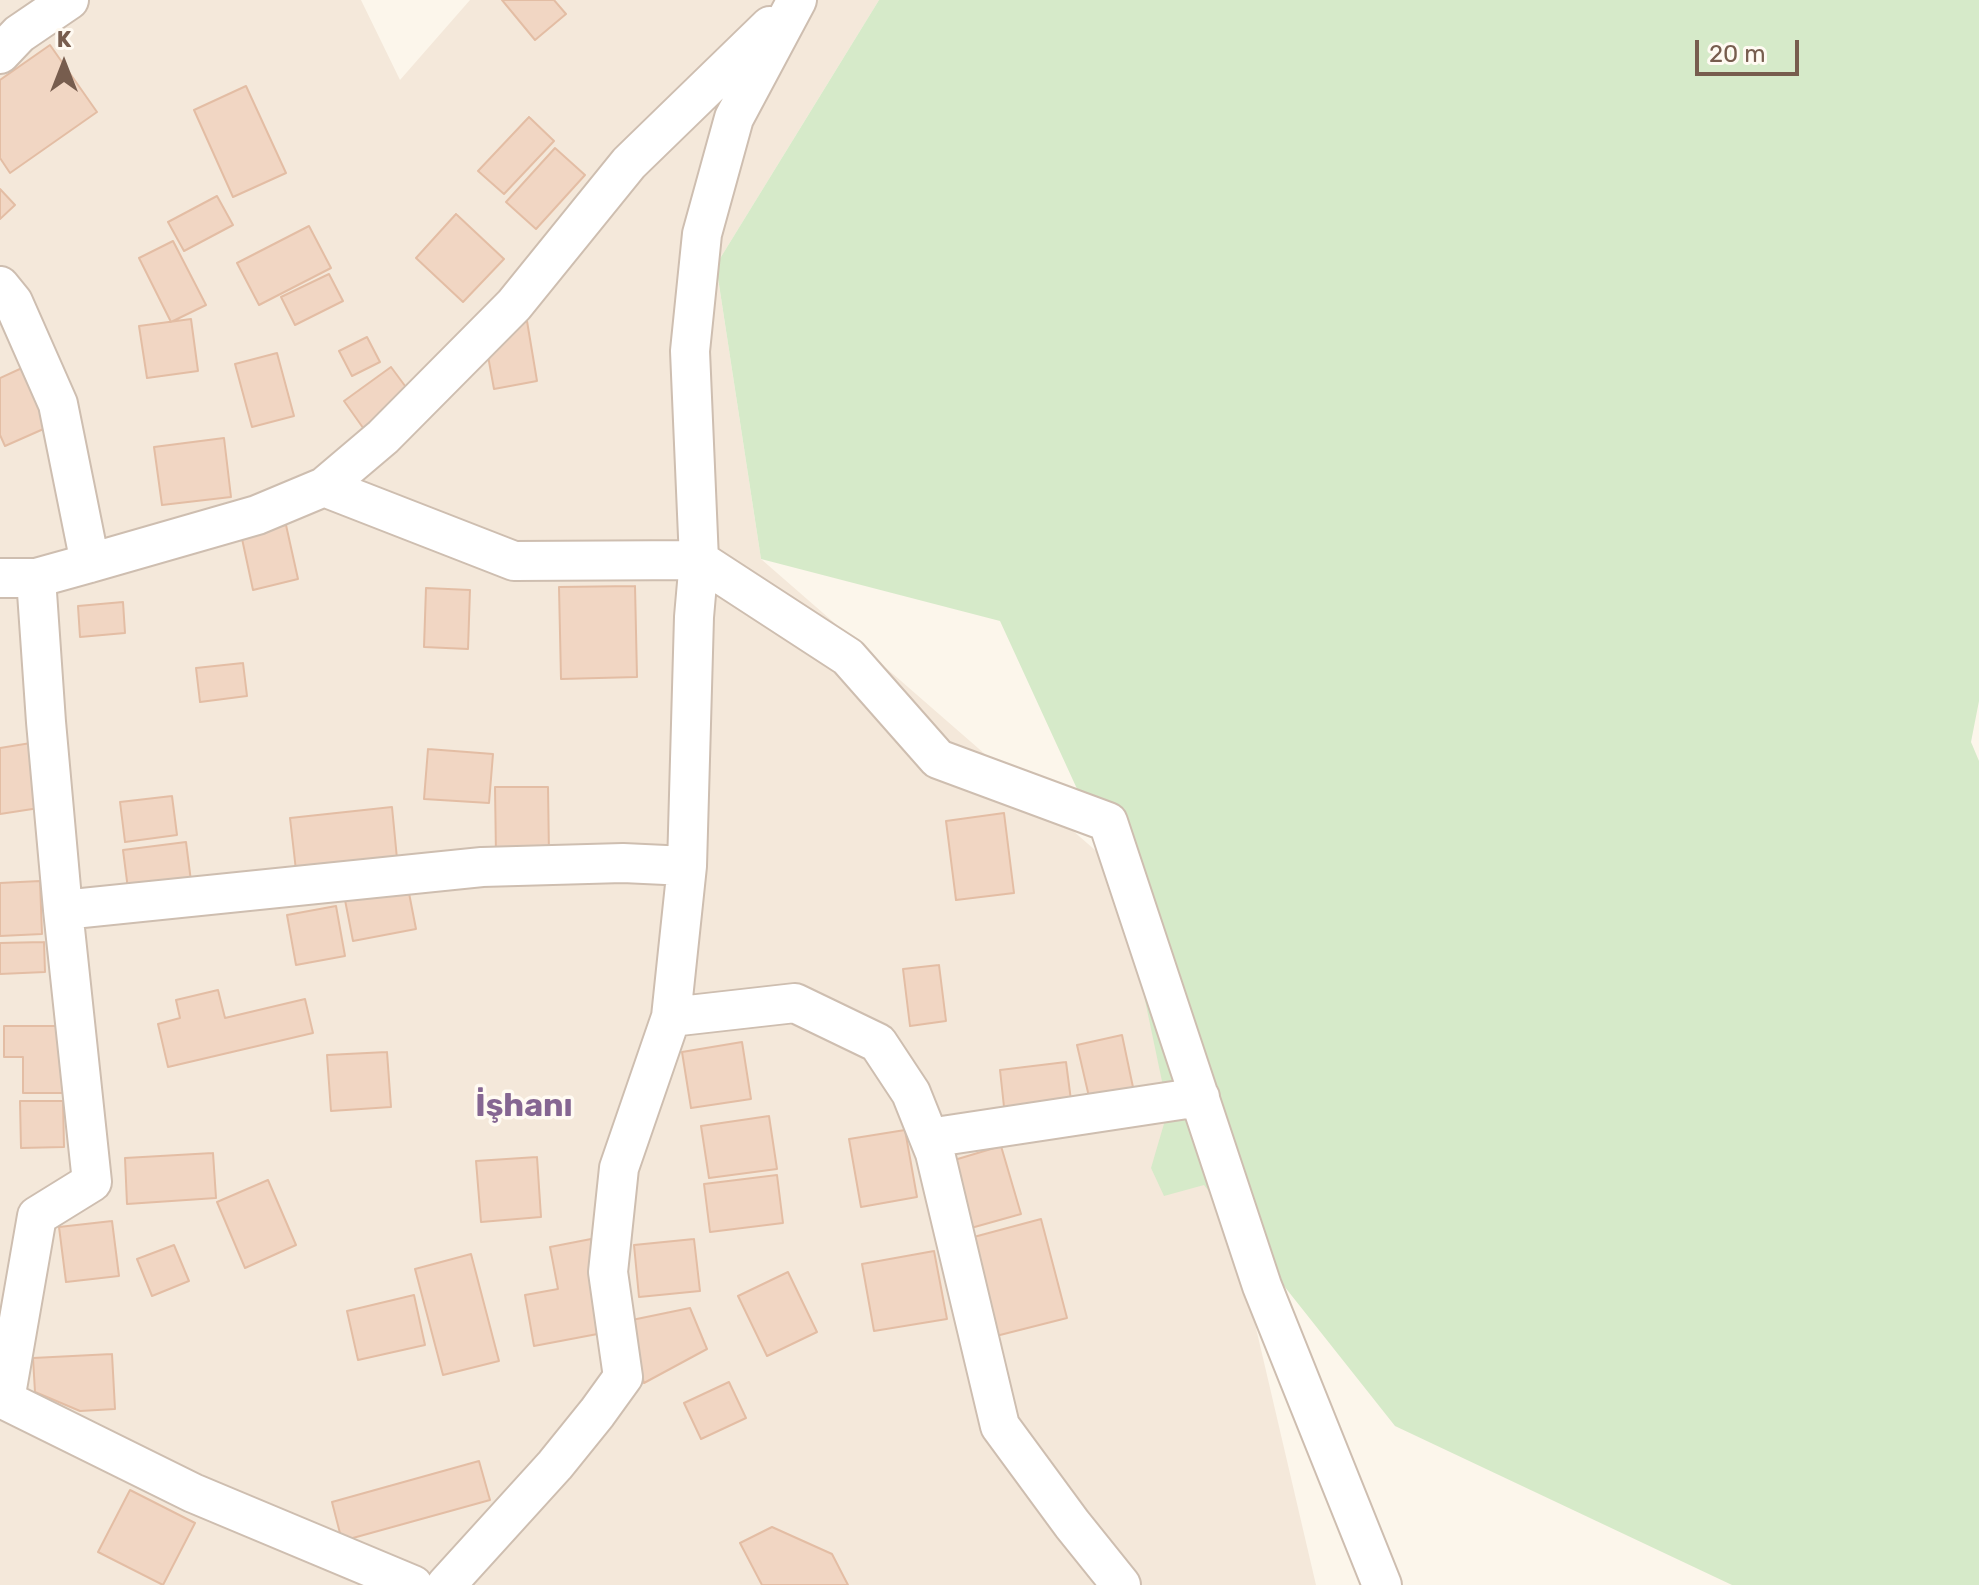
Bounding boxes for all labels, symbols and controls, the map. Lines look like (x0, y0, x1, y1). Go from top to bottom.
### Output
north arrow (24, 24, 104, 104)
scale bar (1699, 24, 1803, 74)
text: K (57, 26, 71, 53)
text: 20 m (1709, 40, 1766, 68)
district label: İşhanı (475, 1088, 573, 1126)

